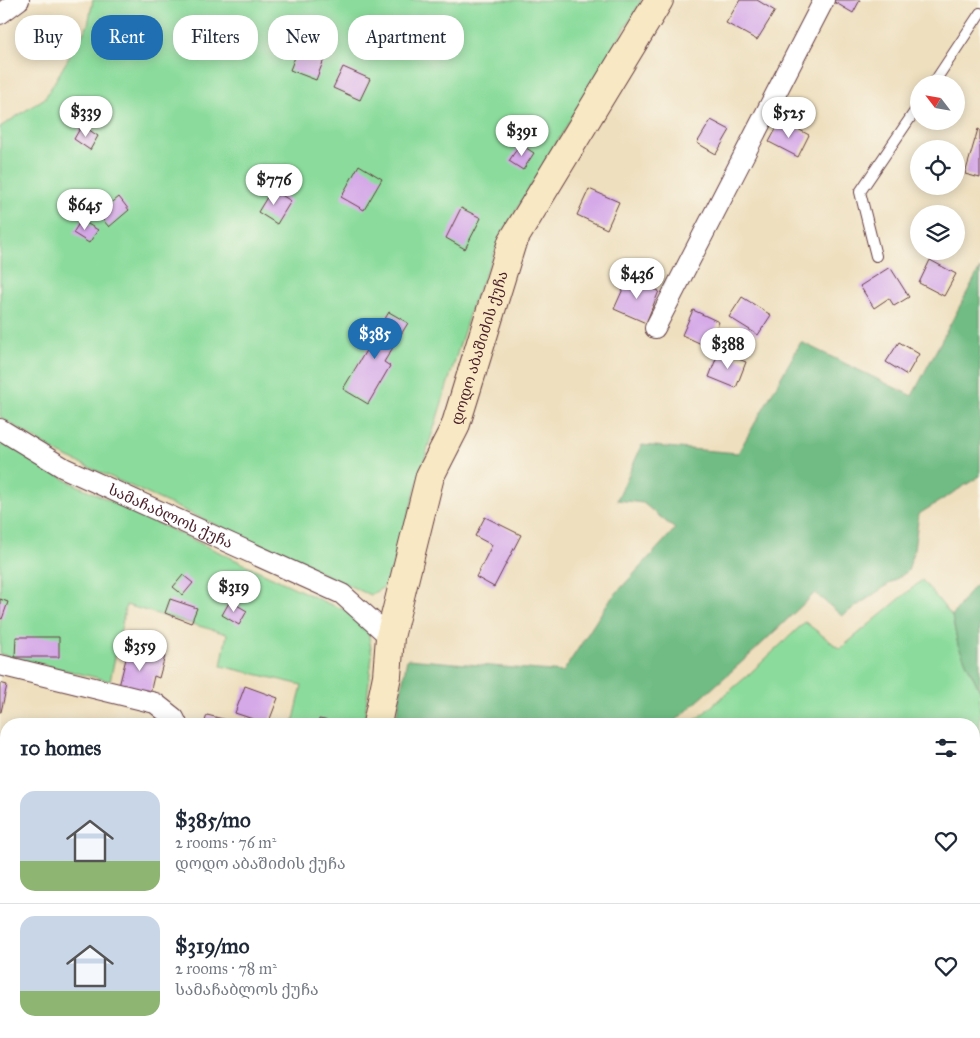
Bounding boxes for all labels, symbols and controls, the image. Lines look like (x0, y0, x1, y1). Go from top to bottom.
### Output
chip: Buy (15, 15, 81, 60)
chip: Rent (91, 15, 163, 60)
chip: Filters (173, 15, 258, 60)
chip: New (268, 15, 338, 60)
chip: Apartment (348, 15, 464, 60)
north arrow (910, 75, 965, 130)
map controls (910, 75, 965, 260)
pin: $339 (56, 96, 116, 138)
pin: $525 (759, 96, 819, 139)
text: $339 (71, 102, 102, 121)
text: $525 (773, 103, 805, 122)
pin: $391 (492, 114, 552, 157)
text: $391 (507, 121, 537, 140)
button: locate (910, 140, 965, 195)
pin: $776 (244, 164, 304, 206)
text: $776 (257, 170, 291, 189)
pin: $645 (55, 188, 115, 231)
text: $645 (68, 195, 102, 214)
button: layers (910, 205, 965, 260)
pin: $436 (607, 258, 667, 300)
text: $436 (620, 264, 654, 283)
street label: დოდო აბაშიძის ქუჩა (447, 269, 512, 427)
pin: $385 (345, 318, 405, 360)
text: $385 (359, 324, 391, 343)
pin: $388 (698, 328, 758, 370)
text: $388 (711, 334, 745, 353)
street label: სამაჩაბლოს ქუჩა (105, 480, 236, 552)
pin: $319 (204, 570, 264, 613)
text: $319 (219, 577, 249, 596)
pin: $359 (110, 630, 170, 672)
text: $359 (124, 636, 156, 655)
icon: filters (932, 734, 960, 762)
text: 10 homes (20, 735, 101, 761)
text: $385/mo (175, 807, 251, 833)
icon: home (60, 811, 120, 871)
icon: heart (932, 827, 960, 855)
text: 2 rooms · 76 m² (175, 833, 276, 852)
text: დოდო აბაშიძის ქუჩა (175, 854, 346, 873)
text: $319/mo (175, 933, 249, 959)
icon: home (60, 936, 120, 996)
icon: heart (932, 952, 960, 980)
text: 2 rooms · 78 m² (175, 959, 277, 978)
text: სამაჩაბლოს ქუჩა (175, 980, 319, 999)

